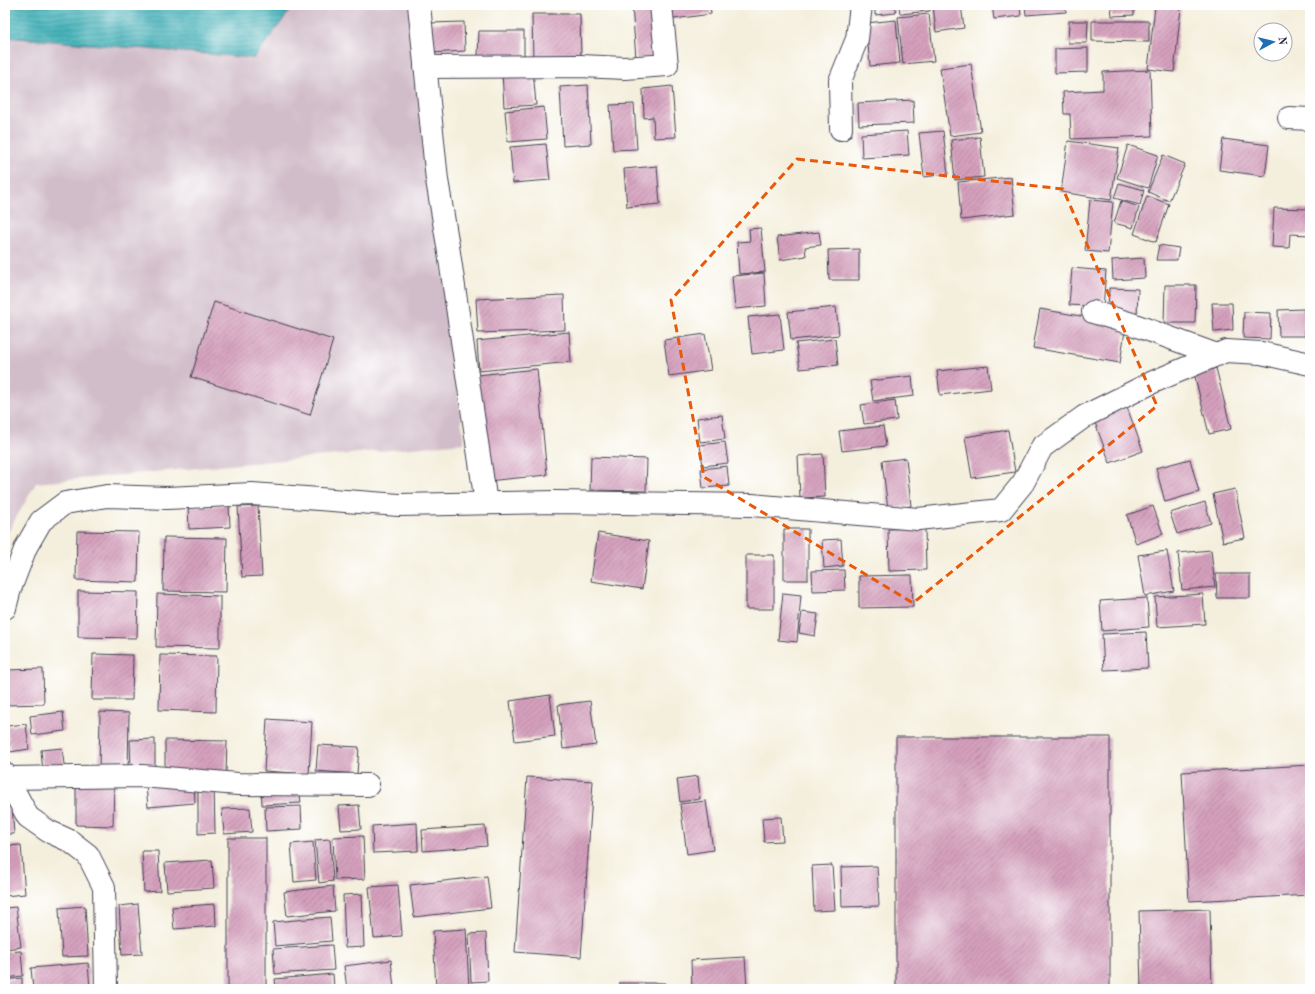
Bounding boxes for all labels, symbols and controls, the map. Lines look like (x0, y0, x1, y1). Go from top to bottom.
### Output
north arrow (1253, 22, 1293, 62)
text: N (1275, 36, 1287, 46)

